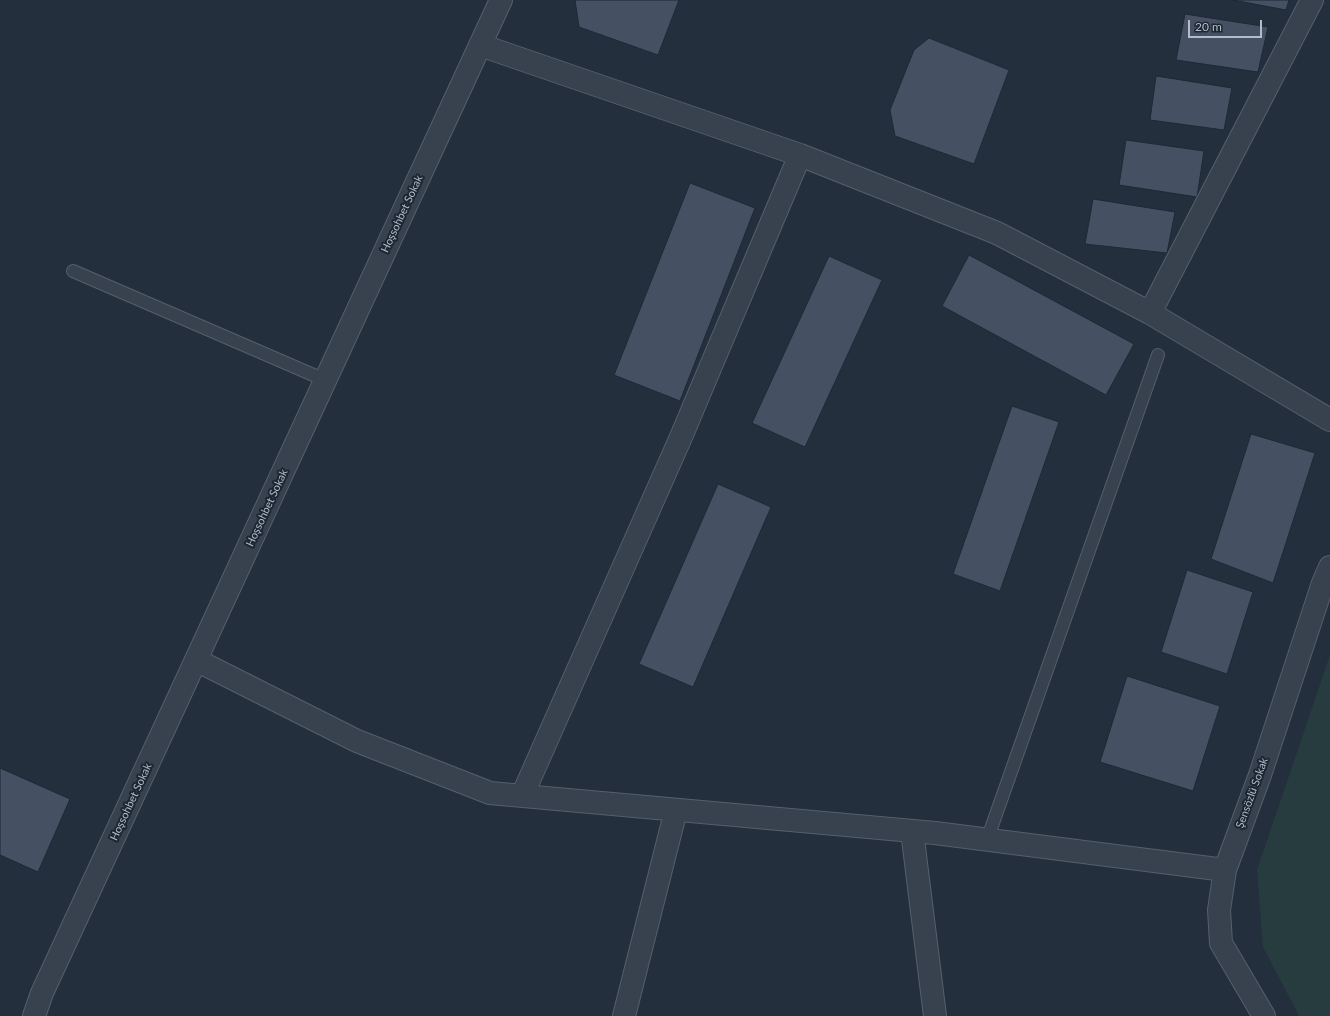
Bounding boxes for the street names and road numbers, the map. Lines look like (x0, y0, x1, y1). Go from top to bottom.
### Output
street label: Hoşsohbet Sokak (378, 173, 426, 255)
street label: Hoşsohbet Sokak (243, 467, 291, 549)
street label: Şensözlü Sokak (1233, 756, 1271, 830)
street label: Hoşsohbet Sokak (107, 761, 155, 843)

